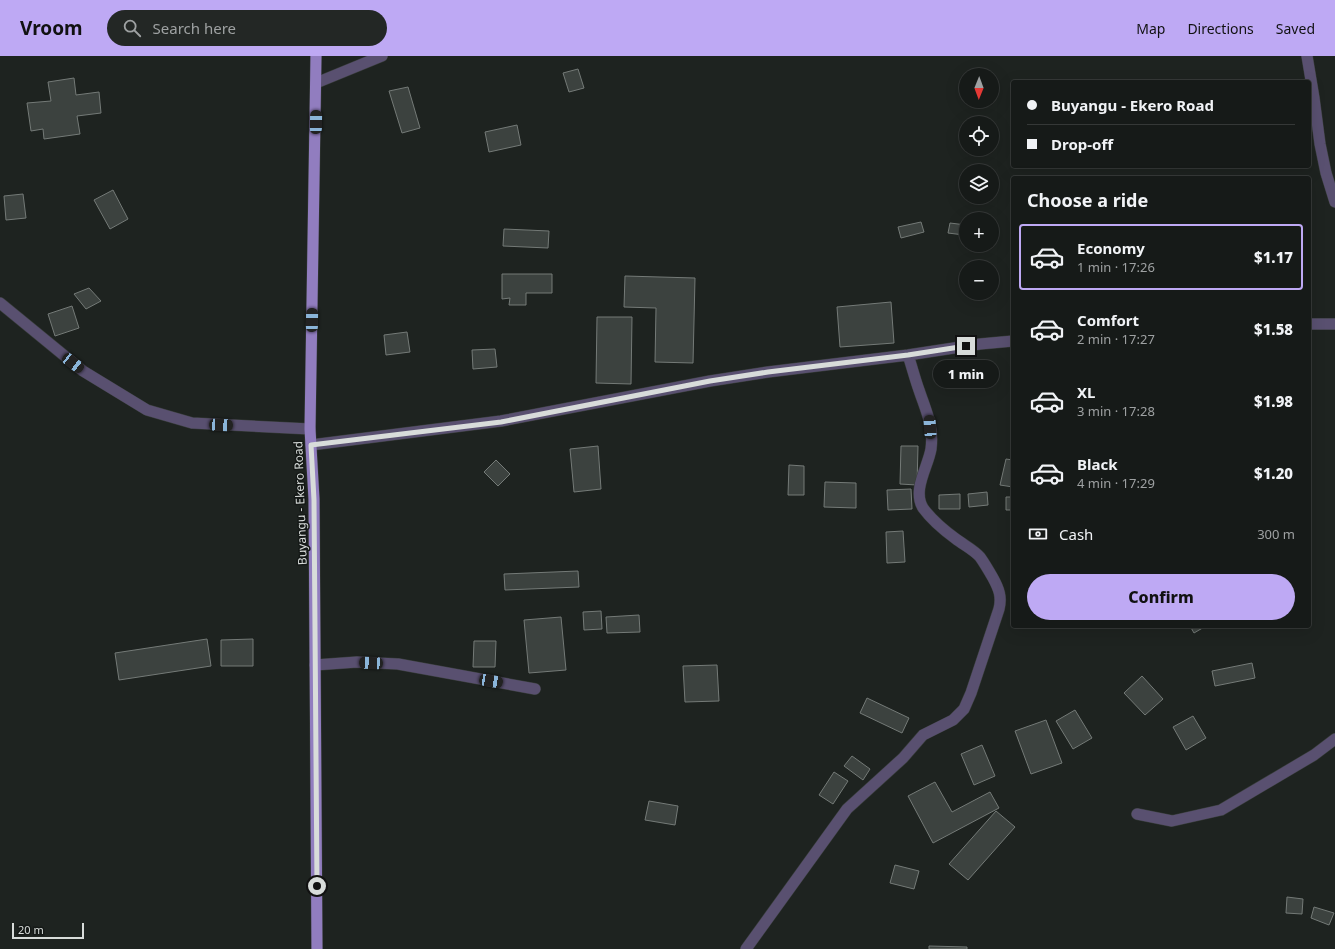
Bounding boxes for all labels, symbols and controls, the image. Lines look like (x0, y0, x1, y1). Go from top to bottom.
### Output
search box (107, 10, 387, 46)
text: Vroom (20, 15, 83, 41)
icon: search (121, 17, 143, 39)
text: Search here (153, 18, 236, 38)
text: Map (1136, 19, 1165, 38)
text: Directions (1187, 19, 1254, 38)
text: Saved (1276, 19, 1315, 38)
north arrow (959, 68, 999, 108)
map controls (959, 68, 999, 300)
text: Buyangu - Ekero Road (1051, 95, 1214, 115)
car (310, 110, 322, 134)
button: locate (959, 116, 999, 156)
text: Drop-off (1051, 134, 1113, 154)
button: layers (959, 164, 999, 204)
text: Choose a ride (1027, 188, 1148, 212)
button: + (959, 212, 999, 252)
text: Economy (1077, 238, 1145, 258)
icon: car (1029, 239, 1065, 275)
text: $1.17 (1254, 247, 1293, 267)
text: 1 min · 17:26 (1077, 258, 1155, 276)
button: − (959, 260, 999, 300)
car (306, 308, 318, 332)
text: Comfort (1077, 310, 1139, 330)
icon: car (1029, 311, 1065, 347)
text: $1.58 (1254, 319, 1293, 339)
text: 2 min · 17:27 (1077, 330, 1155, 348)
route end (957, 337, 975, 355)
car (60, 351, 86, 375)
callout: 1 min (933, 360, 999, 388)
text: 1 min (948, 365, 984, 383)
text: XL (1077, 382, 1095, 402)
icon: car (1029, 383, 1065, 419)
text: $1.98 (1254, 391, 1293, 411)
text: 3 min · 17:28 (1077, 402, 1155, 420)
car (923, 415, 937, 439)
car (209, 418, 233, 432)
street label: Buyangu - Ekero Road (289, 441, 311, 565)
text: Black (1077, 454, 1117, 474)
icon: car (1029, 455, 1065, 491)
text: $1.20 (1254, 463, 1293, 483)
text: 4 min · 17:29 (1077, 474, 1155, 492)
icon: cash (1027, 523, 1049, 545)
text: Cash (1059, 524, 1093, 544)
text: 300 m (1257, 525, 1295, 543)
button: Confirm (1027, 574, 1295, 620)
car (359, 656, 383, 670)
car (478, 673, 504, 689)
route start (308, 877, 326, 895)
scale bar (12, 921, 84, 940)
text: 20 m (18, 922, 44, 937)

